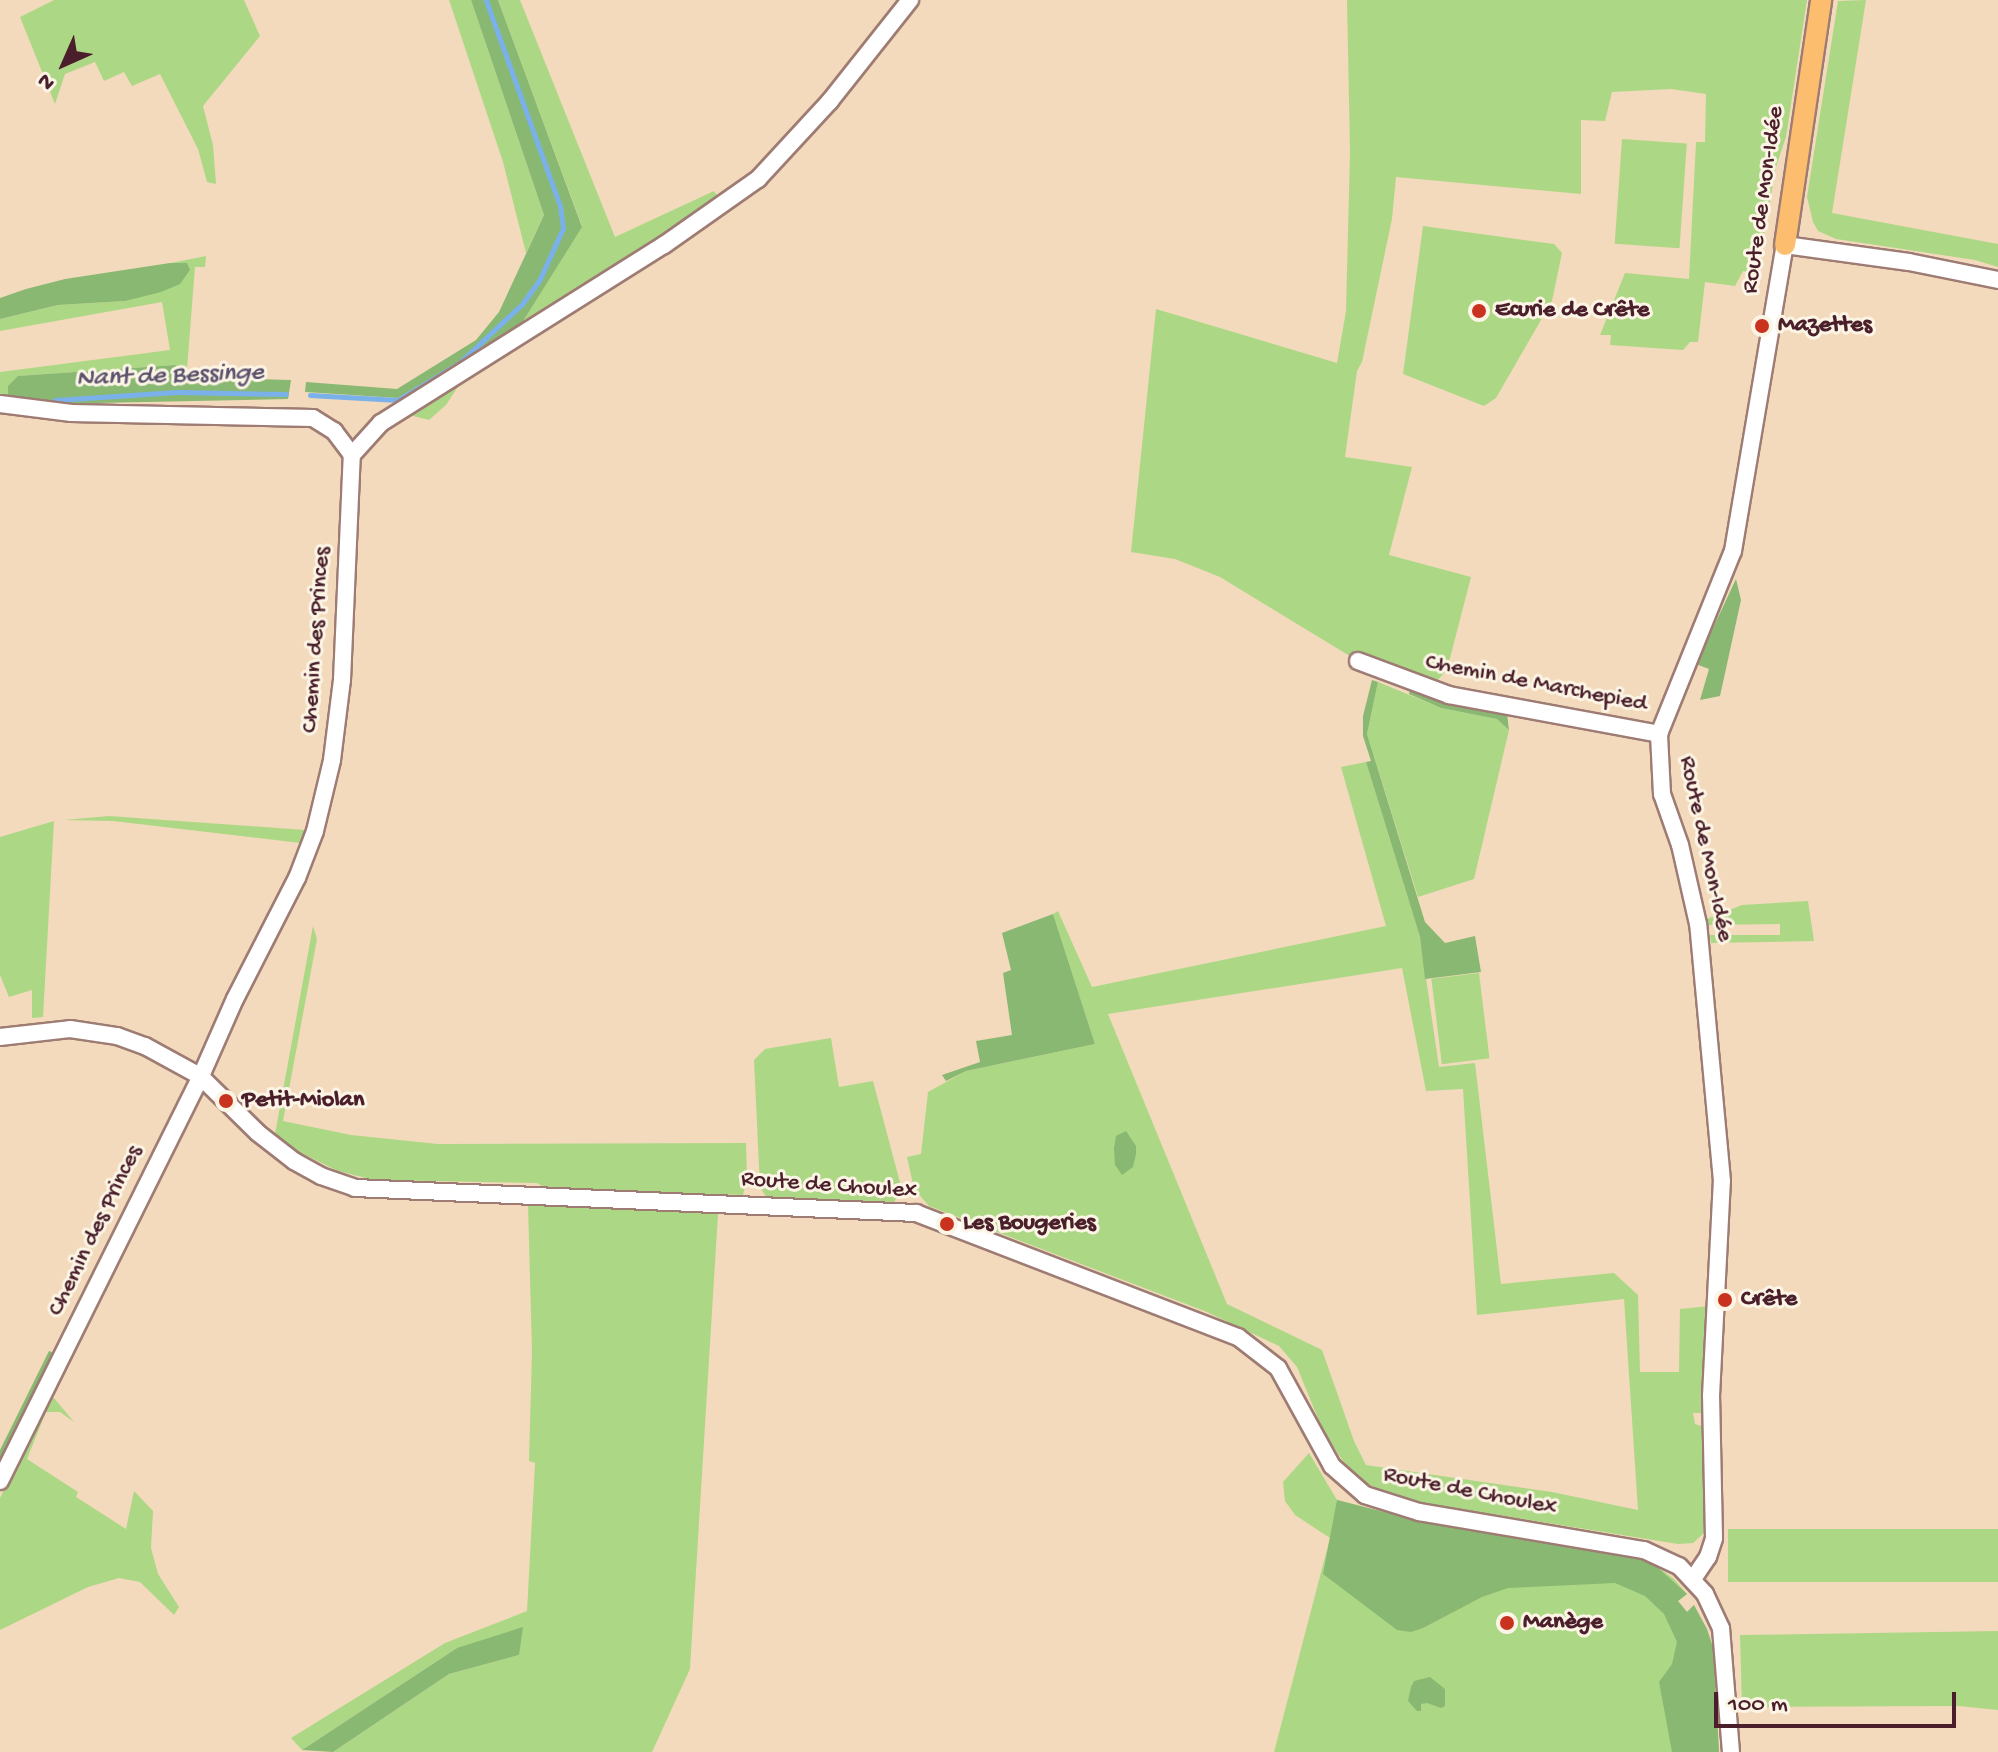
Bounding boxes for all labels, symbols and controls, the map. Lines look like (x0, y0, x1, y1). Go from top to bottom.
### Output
north arrow (24, 24, 104, 104)
text: N (33, 67, 61, 95)
street label: Route de Mon-Idée (1737, 104, 1791, 296)
place label: Ecurie de Crête (1495, 297, 1649, 325)
marker: Ecurie de Crête (1470, 302, 1488, 320)
place label: Mazettes (1778, 312, 1872, 340)
marker: Mazettes (1753, 317, 1771, 335)
water label: Nant de Bessinge (76, 358, 264, 396)
street label: Chemin des Princes (296, 546, 338, 734)
street label: Chemin de Marchepied (1423, 648, 1649, 720)
street label: Route de Mon-Idée (1671, 754, 1739, 944)
place label: Petit-Miolan (242, 1087, 364, 1115)
marker: Petit-Miolan (217, 1092, 235, 1110)
street label: Chemin des Princes (42, 1141, 150, 1321)
street label: Route de Choulex (740, 1165, 918, 1207)
place label: Les Bougeries (963, 1210, 1096, 1238)
marker: Les Bougeries (938, 1215, 956, 1233)
place label: Crête (1741, 1286, 1797, 1314)
marker: Crête (1716, 1291, 1734, 1309)
street label: Route de Choulex (1381, 1461, 1559, 1523)
place label: Manège (1523, 1609, 1603, 1637)
marker: Manège (1498, 1614, 1516, 1632)
scale bar (1718, 1676, 1960, 1726)
text: 100 m (1728, 1691, 1788, 1720)

